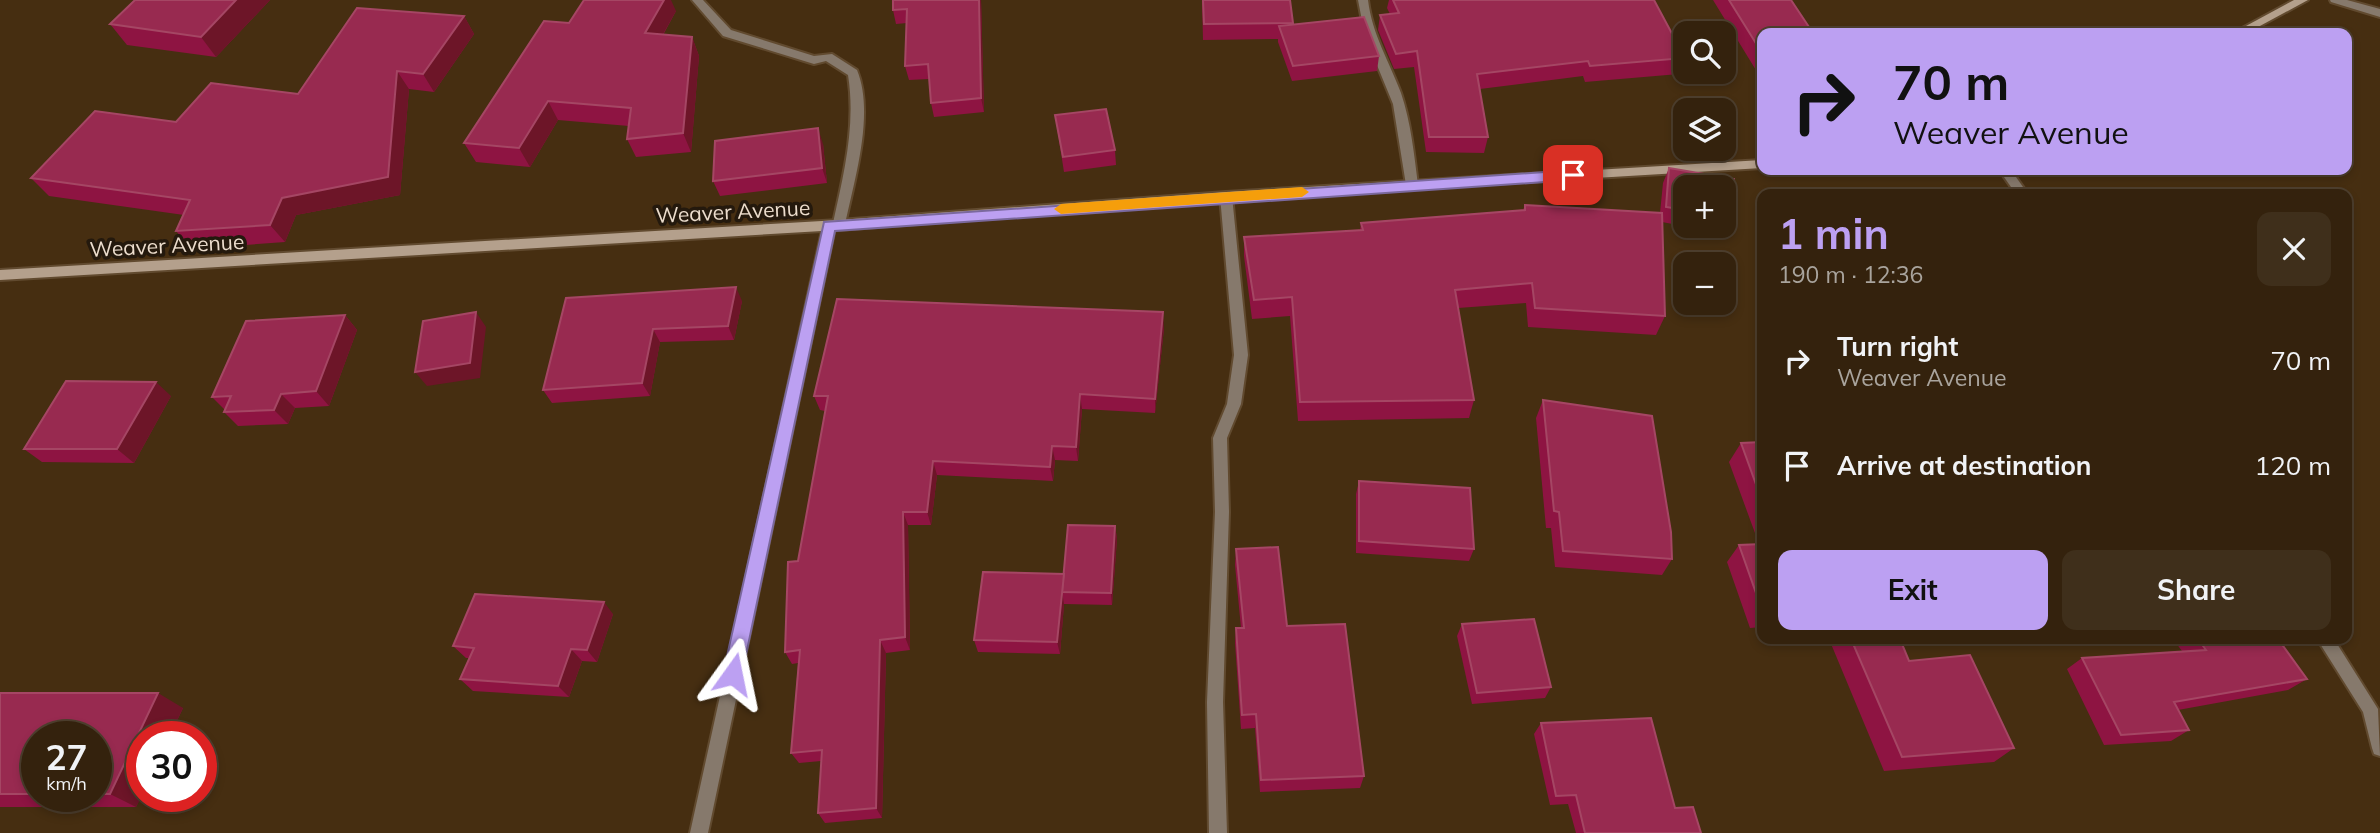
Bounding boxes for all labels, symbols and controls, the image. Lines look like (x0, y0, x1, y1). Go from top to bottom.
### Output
map controls (1673, 21, 1736, 315)
button: search (1673, 21, 1736, 84)
text: 70 m (1893, 51, 2009, 112)
icon: right (1778, 56, 1869, 147)
button: layers (1673, 98, 1736, 161)
text: Weaver Avenue (1893, 112, 2129, 152)
pin (1543, 145, 1603, 205)
icon: arrive (1554, 156, 1592, 194)
button: + (1673, 175, 1736, 238)
street label: Weaver Avenue (655, 194, 811, 228)
text: 1 min (1778, 207, 1889, 260)
button: close (2257, 212, 2331, 286)
street label: Weaver Avenue (89, 228, 245, 262)
button: − (1673, 252, 1736, 315)
text: 190 m · 12:36 (1778, 260, 1923, 289)
text: Turn right (1837, 330, 1958, 363)
icon: right (1778, 342, 1816, 380)
text: 70 m (2270, 344, 2331, 377)
text: Weaver Avenue (1837, 363, 2006, 392)
icon: arrive (1778, 447, 1816, 485)
text: Arrive at destination (1837, 449, 2092, 482)
text: 120 m (2255, 449, 2331, 482)
button: Exit (1778, 550, 2048, 630)
button: Share (2062, 550, 2331, 630)
position arrow (696, 637, 770, 711)
speed limit sign: 30 (126, 721, 217, 812)
text: 27 (45, 735, 88, 779)
text: km/h (46, 772, 87, 795)

